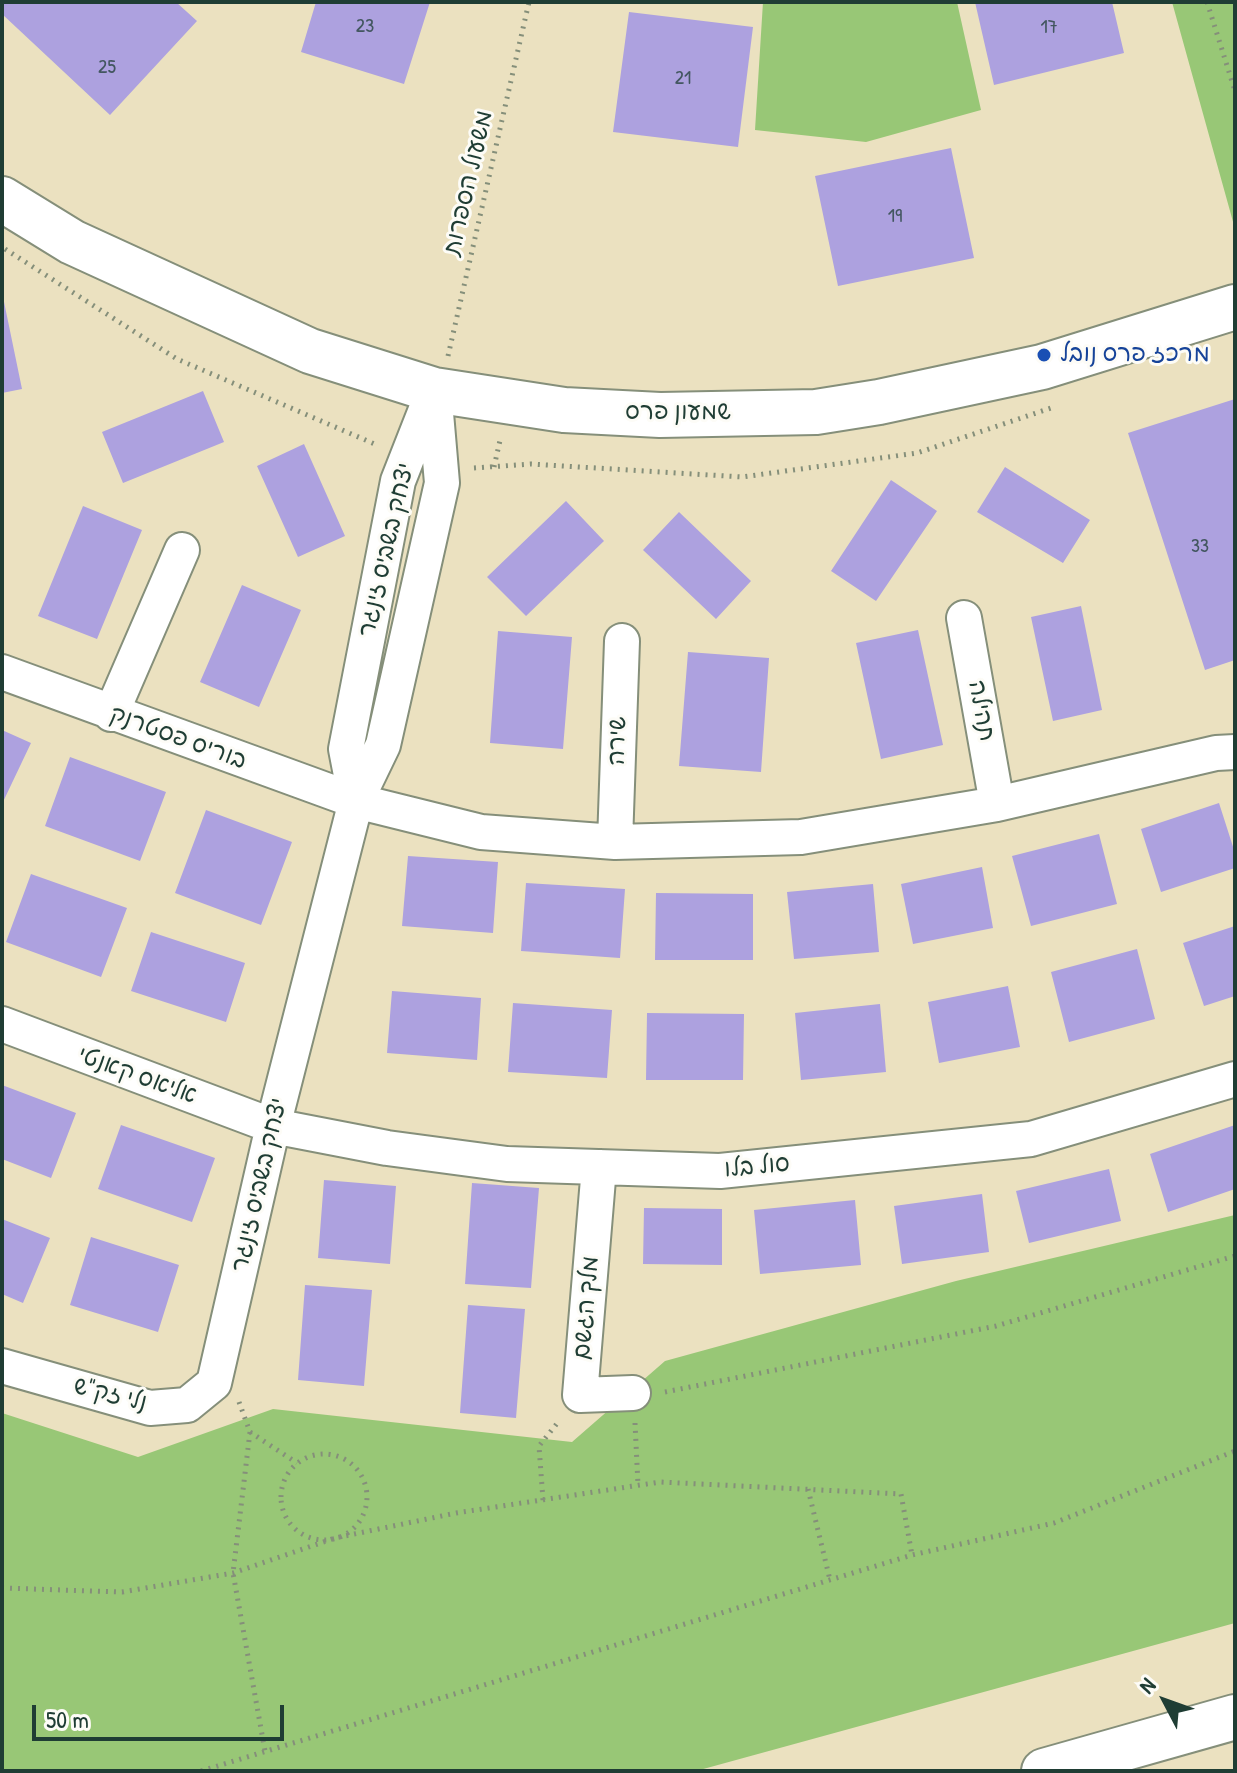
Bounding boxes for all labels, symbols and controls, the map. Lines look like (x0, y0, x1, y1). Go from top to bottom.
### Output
house number: 23 (356, 15, 374, 39)
house number: 17 (1040, 16, 1058, 40)
house number: 25 (98, 56, 116, 80)
house number: 21 (675, 67, 691, 91)
street label: משעול הספרות (438, 108, 500, 258)
house number: 19 (888, 205, 902, 229)
place label: מרכז פרס נובל (1060, 341, 1210, 369)
marker: מרכז פרס נובל (1035, 346, 1053, 364)
street label: שמעון פרס (625, 399, 731, 427)
street label: יצחק בשביס זינגר (353, 460, 421, 640)
house number: 33 (1191, 535, 1209, 559)
street label: תהילה (961, 678, 1001, 744)
street label: בוריס פסטרנק (106, 700, 250, 776)
street label: שירה (603, 716, 633, 766)
street label: אליאס קאנטי (74, 1041, 200, 1111)
street label: יצחק בשביס זינגר (226, 1095, 294, 1275)
street label: סול בלו (723, 1150, 791, 1184)
street label: מלך הגשם (568, 1255, 606, 1361)
street label: נלי זק"ש (70, 1372, 150, 1418)
north arrow (1125, 1661, 1205, 1741)
text: N (1132, 1671, 1162, 1700)
scale bar (36, 1689, 288, 1739)
text: 50 m (46, 1703, 89, 1735)

